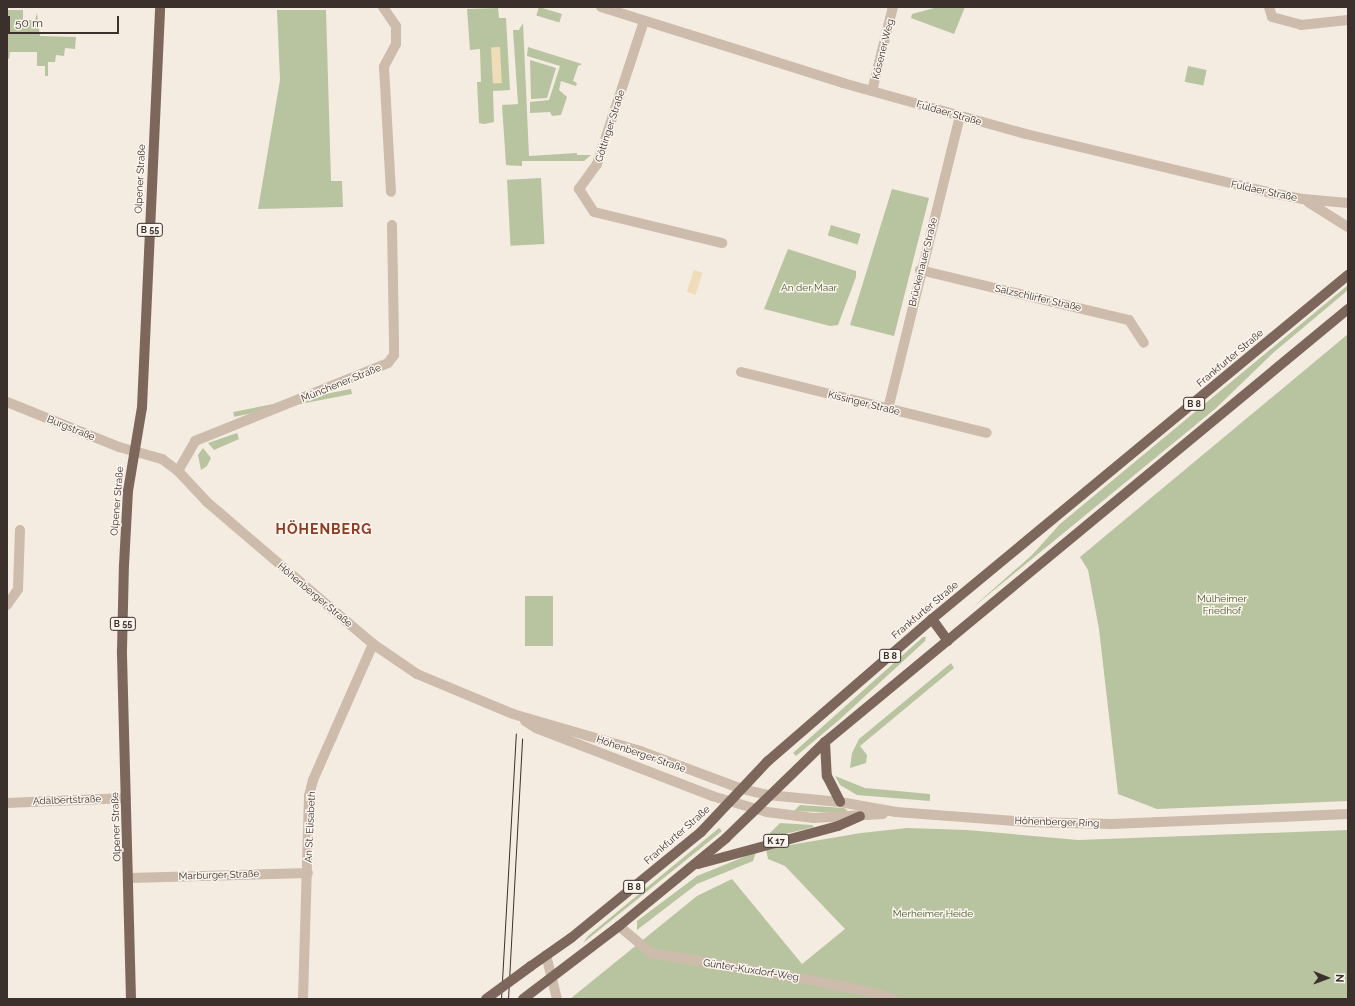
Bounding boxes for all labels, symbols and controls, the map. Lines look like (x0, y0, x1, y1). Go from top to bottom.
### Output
scale bar (10, 8, 121, 34)
text: 50 m (15, 16, 43, 30)
street label: Kösener Weg (870, 17, 896, 81)
street label: Göttinger Straße (593, 88, 627, 164)
street label: Fuldaer Straße (915, 98, 983, 128)
street label: Olpener Straße (132, 144, 148, 214)
street label: Fuldaer Straße (1230, 178, 1298, 204)
street label: Brückenauer Straße (906, 216, 940, 308)
road number: B 55 (136, 223, 164, 237)
park label: An der Maar (781, 282, 837, 294)
street label: Salzschlirfer Straße (994, 282, 1082, 314)
street label: Frankfurter Straße (1194, 327, 1266, 389)
street label: Münchener Straße (299, 361, 383, 405)
street label: Kissinger Straße (827, 388, 901, 418)
road number: B 8 (1183, 397, 1205, 411)
street label: Burgstraße (45, 413, 97, 443)
street label: Olpener Straße (108, 466, 126, 536)
district label: HÖHENBERG (276, 521, 372, 537)
street label: Höhenberger Straße (275, 560, 355, 630)
street label: Frankfurter Straße (889, 579, 961, 641)
park label: Mülheimer Friedhof (1197, 592, 1247, 616)
road number: B 55 (109, 617, 137, 631)
road number: B 8 (879, 649, 901, 663)
street label: Höhenberger Straße (595, 733, 687, 775)
street label: An St. Elisabeth (302, 791, 318, 863)
street label: Olpener Straße (109, 792, 123, 862)
street label: Adalbertstraße (33, 793, 101, 807)
street label: Frankfurter Straße (642, 803, 712, 867)
street label: Höhenberger Ring (1014, 815, 1100, 829)
road number: K 17 (763, 834, 789, 848)
street label: Marburger Straße (178, 868, 260, 882)
road number: B 8 (623, 880, 645, 894)
park label: Merheimer Heide (893, 908, 973, 920)
street label: Günter-Kuxdorf-Weg (702, 957, 800, 983)
north arrow (1307, 958, 1347, 998)
text: N (1333, 974, 1346, 983)

